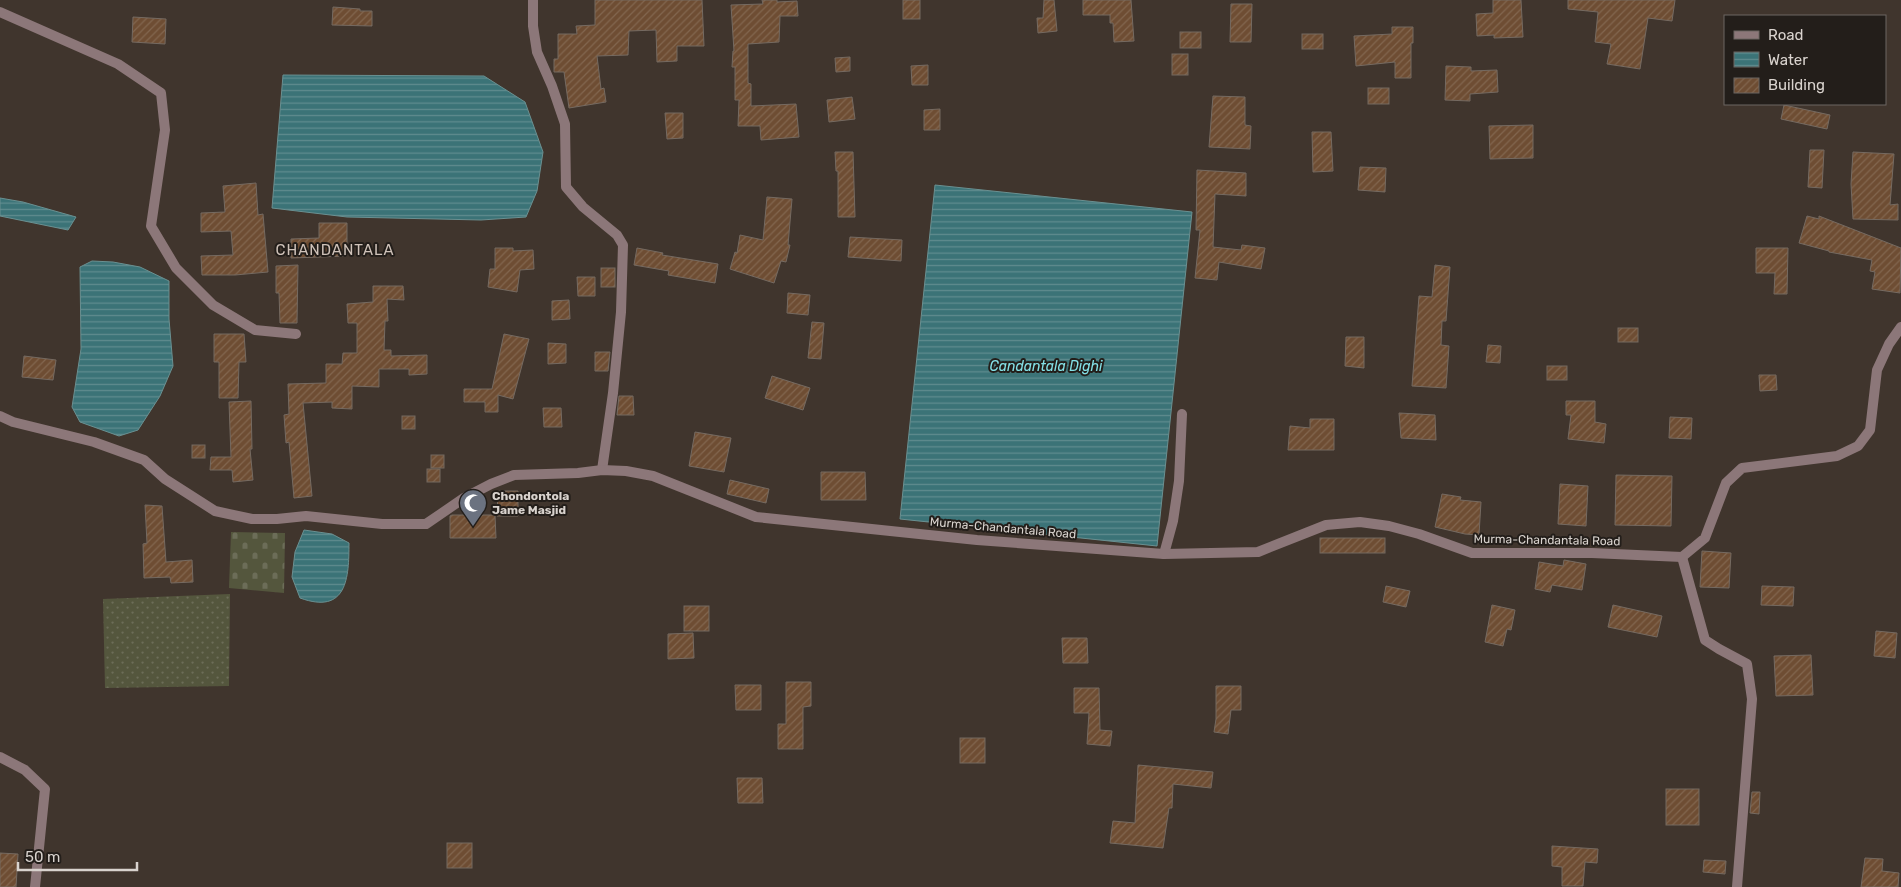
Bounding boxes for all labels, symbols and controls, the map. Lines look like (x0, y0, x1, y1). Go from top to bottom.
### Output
legend (1724, 15, 1886, 105)
text: Road (1768, 26, 1804, 44)
text: Water (1768, 51, 1808, 69)
text: Building (1768, 76, 1825, 94)
district label: CHANDANTALA (276, 241, 394, 259)
water label: Candantala Dighi (990, 358, 1103, 375)
mosque icon: Chondontola Jame Masjid (458, 488, 488, 527)
place label: Chondontola Jame Masjid (492, 489, 569, 517)
street label: Murma-Chandantala Road (929, 515, 1077, 541)
street label: Murma-Chandantala Road (1473, 532, 1621, 548)
scale bar (18, 840, 136, 872)
text: 50 m (25, 848, 60, 866)

